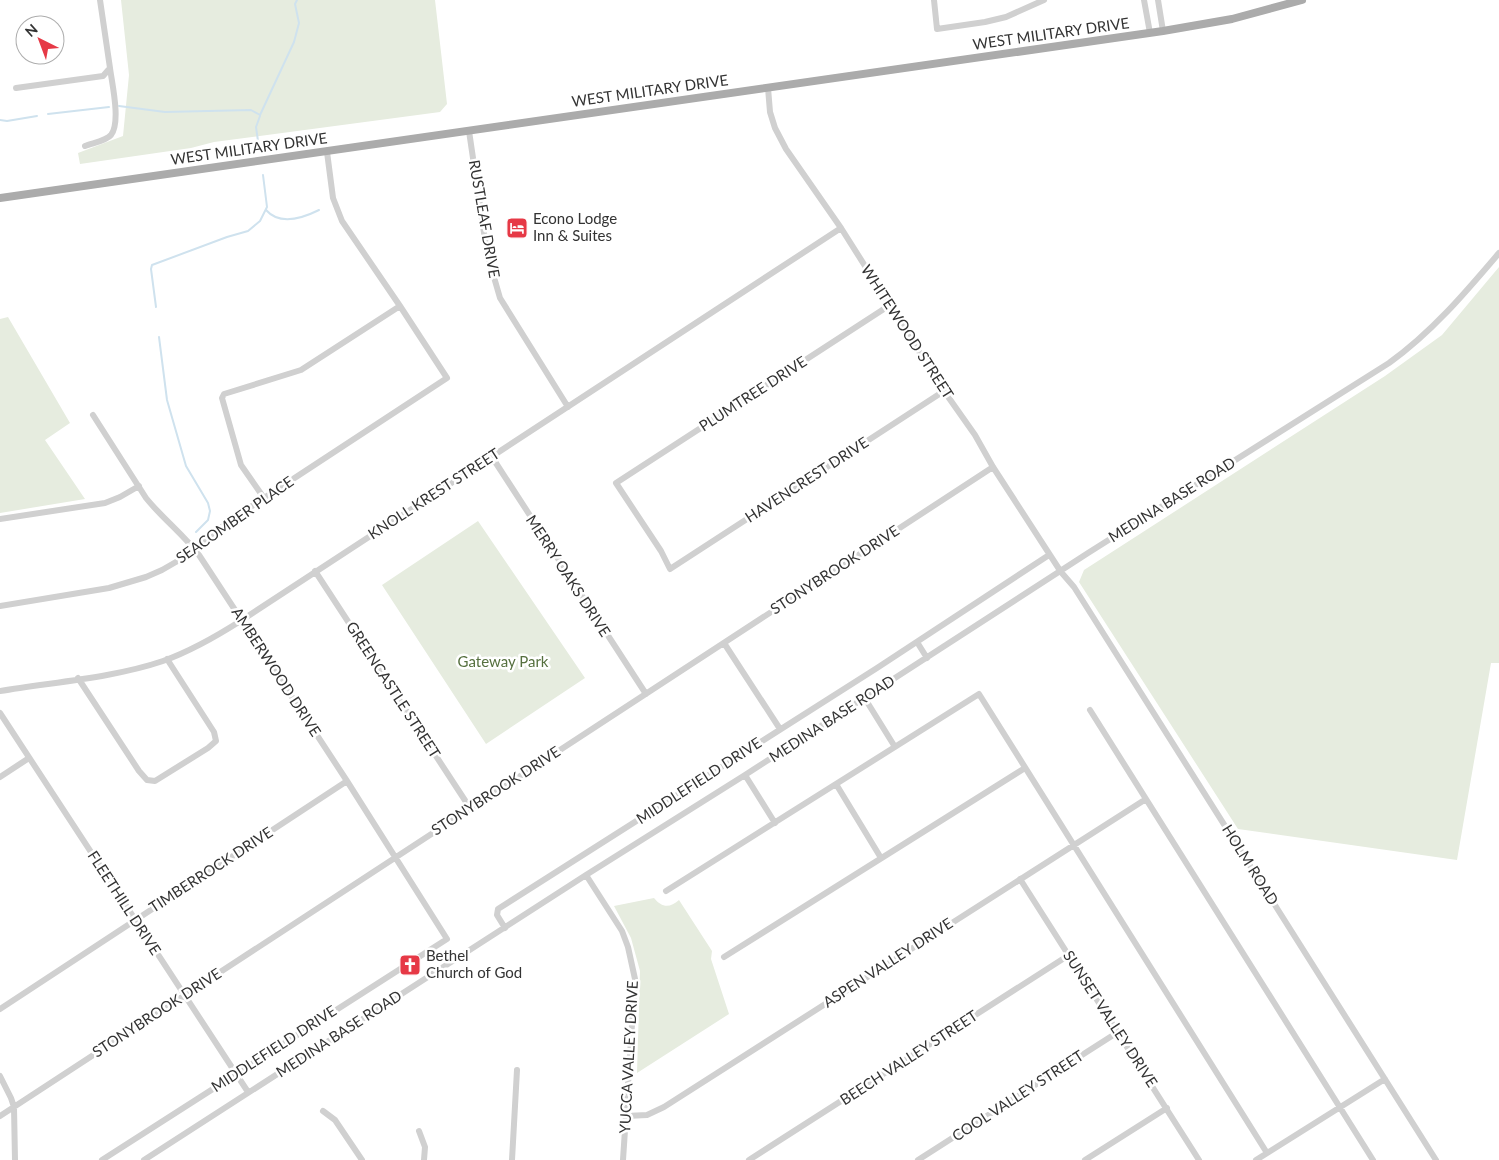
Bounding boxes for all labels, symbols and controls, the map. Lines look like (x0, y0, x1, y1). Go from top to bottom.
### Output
street label: WEST MILITARY DRIVE (971, 13, 1130, 53)
north arrow (15, 15, 65, 65)
text: N (21, 20, 41, 40)
street label: WEST MILITARY DRIVE (570, 70, 729, 110)
street label: WEST MILITARY DRIVE (169, 128, 328, 168)
street label: RUSTLEAF DRIVE (466, 158, 504, 279)
place label: Econo Lodge Inn & Suites (533, 209, 617, 244)
hotel icon: Econo Lodge Inn & Suites (505, 216, 529, 240)
street label: WHITEWOOD STREET (858, 261, 958, 402)
street label: PLUMTREE DRIVE (695, 352, 810, 435)
street label: HAVENCREST DRIVE (741, 433, 871, 526)
street label: KNOLL KREST STREET (364, 444, 503, 542)
street label: MEDINA BASE ROAD (1105, 453, 1238, 545)
street label: SEACOMBER PLACE (172, 472, 297, 567)
street label: MERRY OAKS DRIVE (523, 511, 615, 640)
street label: STONYBROOK DRIVE (767, 521, 902, 618)
street label: AMBERWOOD DRIVE (228, 604, 325, 739)
street label: GREENCASTLE STREET (343, 618, 445, 761)
park label: Gateway Park (458, 652, 549, 670)
street label: MEDINA BASE ROAD (765, 671, 898, 765)
street label: MIDDLEFIELD DRIVE (633, 733, 764, 827)
street label: STONYBROOK DRIVE (428, 742, 563, 839)
street label: HOLM ROAD (1219, 821, 1283, 908)
street label: TIMBERROCK DRIVE (145, 822, 276, 916)
street label: FLEETHILL DRIVE (84, 847, 165, 958)
street label: ASPEN VALLEY DRIVE (819, 914, 956, 1011)
place label: Bethel Church of God (426, 946, 522, 981)
street label: SUNSET VALLEY DRIVE (1060, 947, 1162, 1090)
church icon: Bethel Church of God (398, 953, 422, 977)
street label: STONYBROOK DRIVE (89, 964, 224, 1061)
street label: YUCCA VALLEY DRIVE (615, 980, 641, 1134)
street label: MEDINA BASE ROAD (272, 986, 405, 1080)
street label: MIDDLEFIELD DRIVE (208, 1001, 339, 1095)
street label: BEECH VALLEY STREET (836, 1006, 981, 1108)
street label: COOL VALLEY STREET (948, 1046, 1087, 1144)

